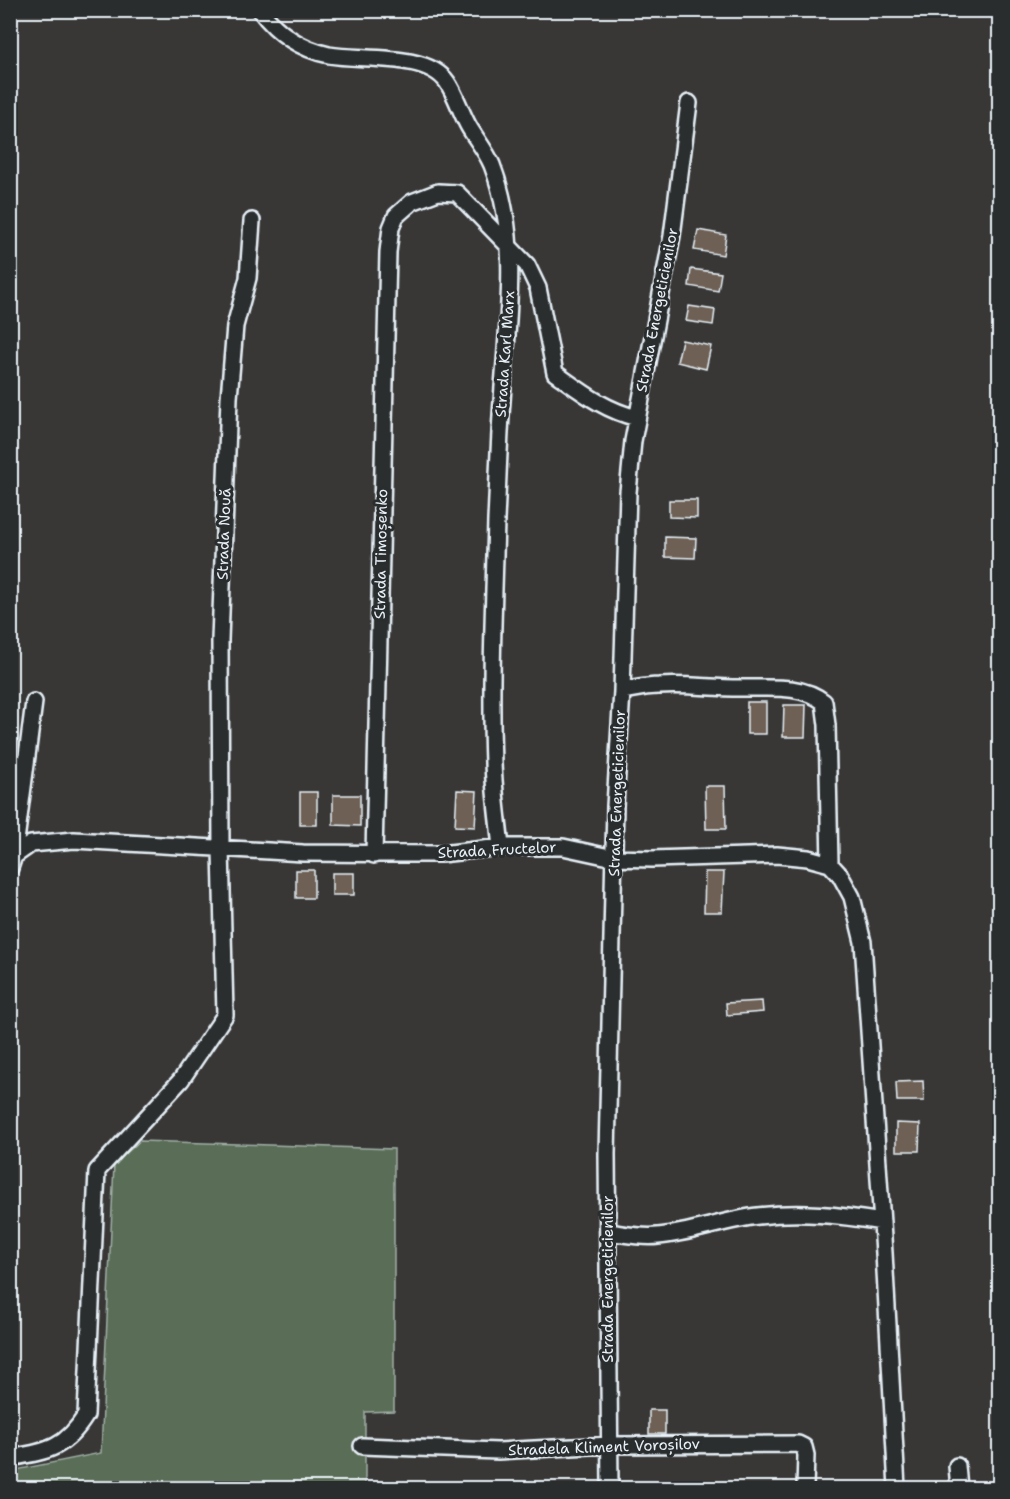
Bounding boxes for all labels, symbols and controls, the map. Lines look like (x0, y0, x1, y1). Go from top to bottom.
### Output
street label: Strada Energeticienilor (631, 226, 683, 394)
street label: Strada Karl Marx (491, 290, 519, 418)
street label: Strada Nouă (212, 487, 236, 580)
street label: Strada Timoșenko (370, 489, 393, 619)
street label: Strada Energeticienilor (604, 709, 630, 877)
street label: Strada Fructelor (437, 837, 557, 863)
street label: Strada Energeticienilor (598, 1195, 618, 1363)
street label: Stradela Kliment Voroșilov (508, 1434, 700, 1461)

